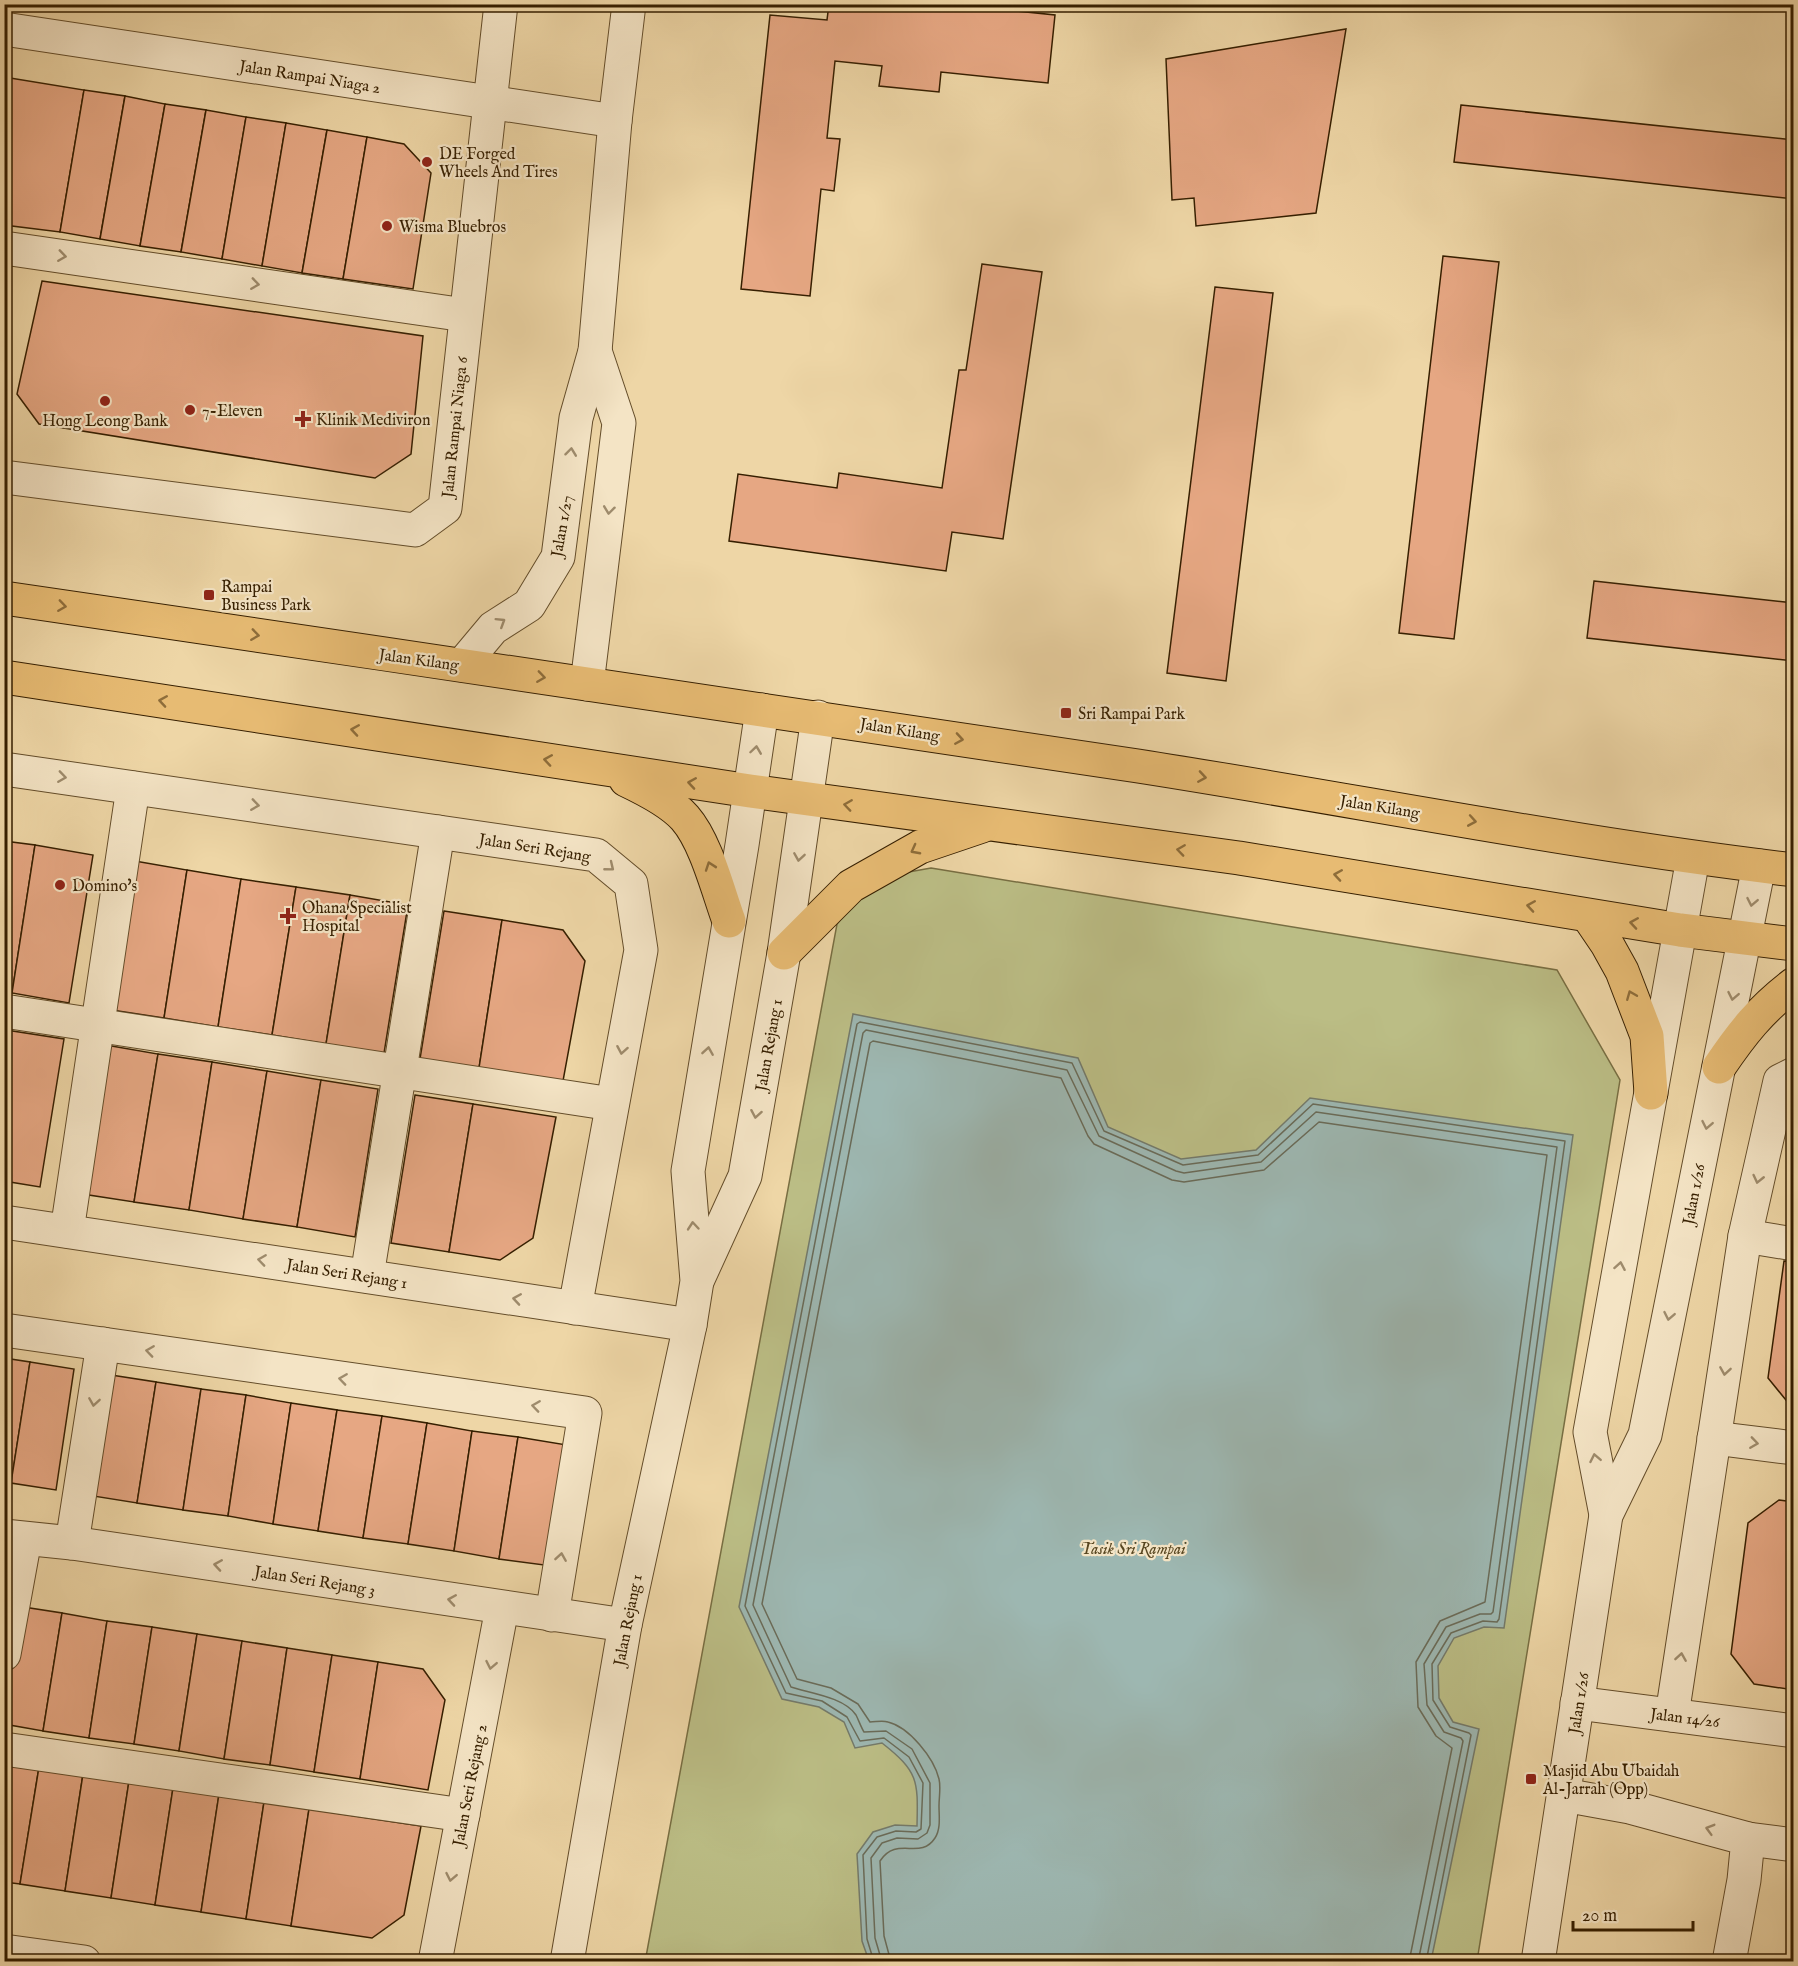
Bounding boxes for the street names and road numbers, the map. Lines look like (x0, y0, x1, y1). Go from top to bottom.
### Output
street label: Jalan Rampai Niaga 2 (236, 57, 382, 99)
street label: Jalan Rampai Niaga 6 (438, 355, 473, 501)
street label: Jalan 1/27 (547, 494, 578, 561)
street label: Jalan Kilang (375, 645, 460, 677)
street label: Jalan Kilang (856, 714, 941, 747)
street label: Jalan Kilang (1336, 791, 1421, 824)
street label: Jalan Seri Rejang (475, 830, 592, 868)
street label: Jalan Rejang 1 (752, 998, 788, 1095)
street label: Jalan 1/26 (1679, 1162, 1711, 1229)
street label: Jalan Seri Rejang 1 (283, 1255, 409, 1294)
street label: Jalan Seri Rejang 3 (251, 1562, 377, 1601)
street label: Jalan Rejang 1 (610, 1573, 648, 1670)
street label: Jalan 1/26 (1565, 1671, 1595, 1737)
street label: Jalan 14/26 (1647, 1705, 1721, 1733)
street label: Jalan Seri Rejang 2 (449, 1723, 493, 1850)

